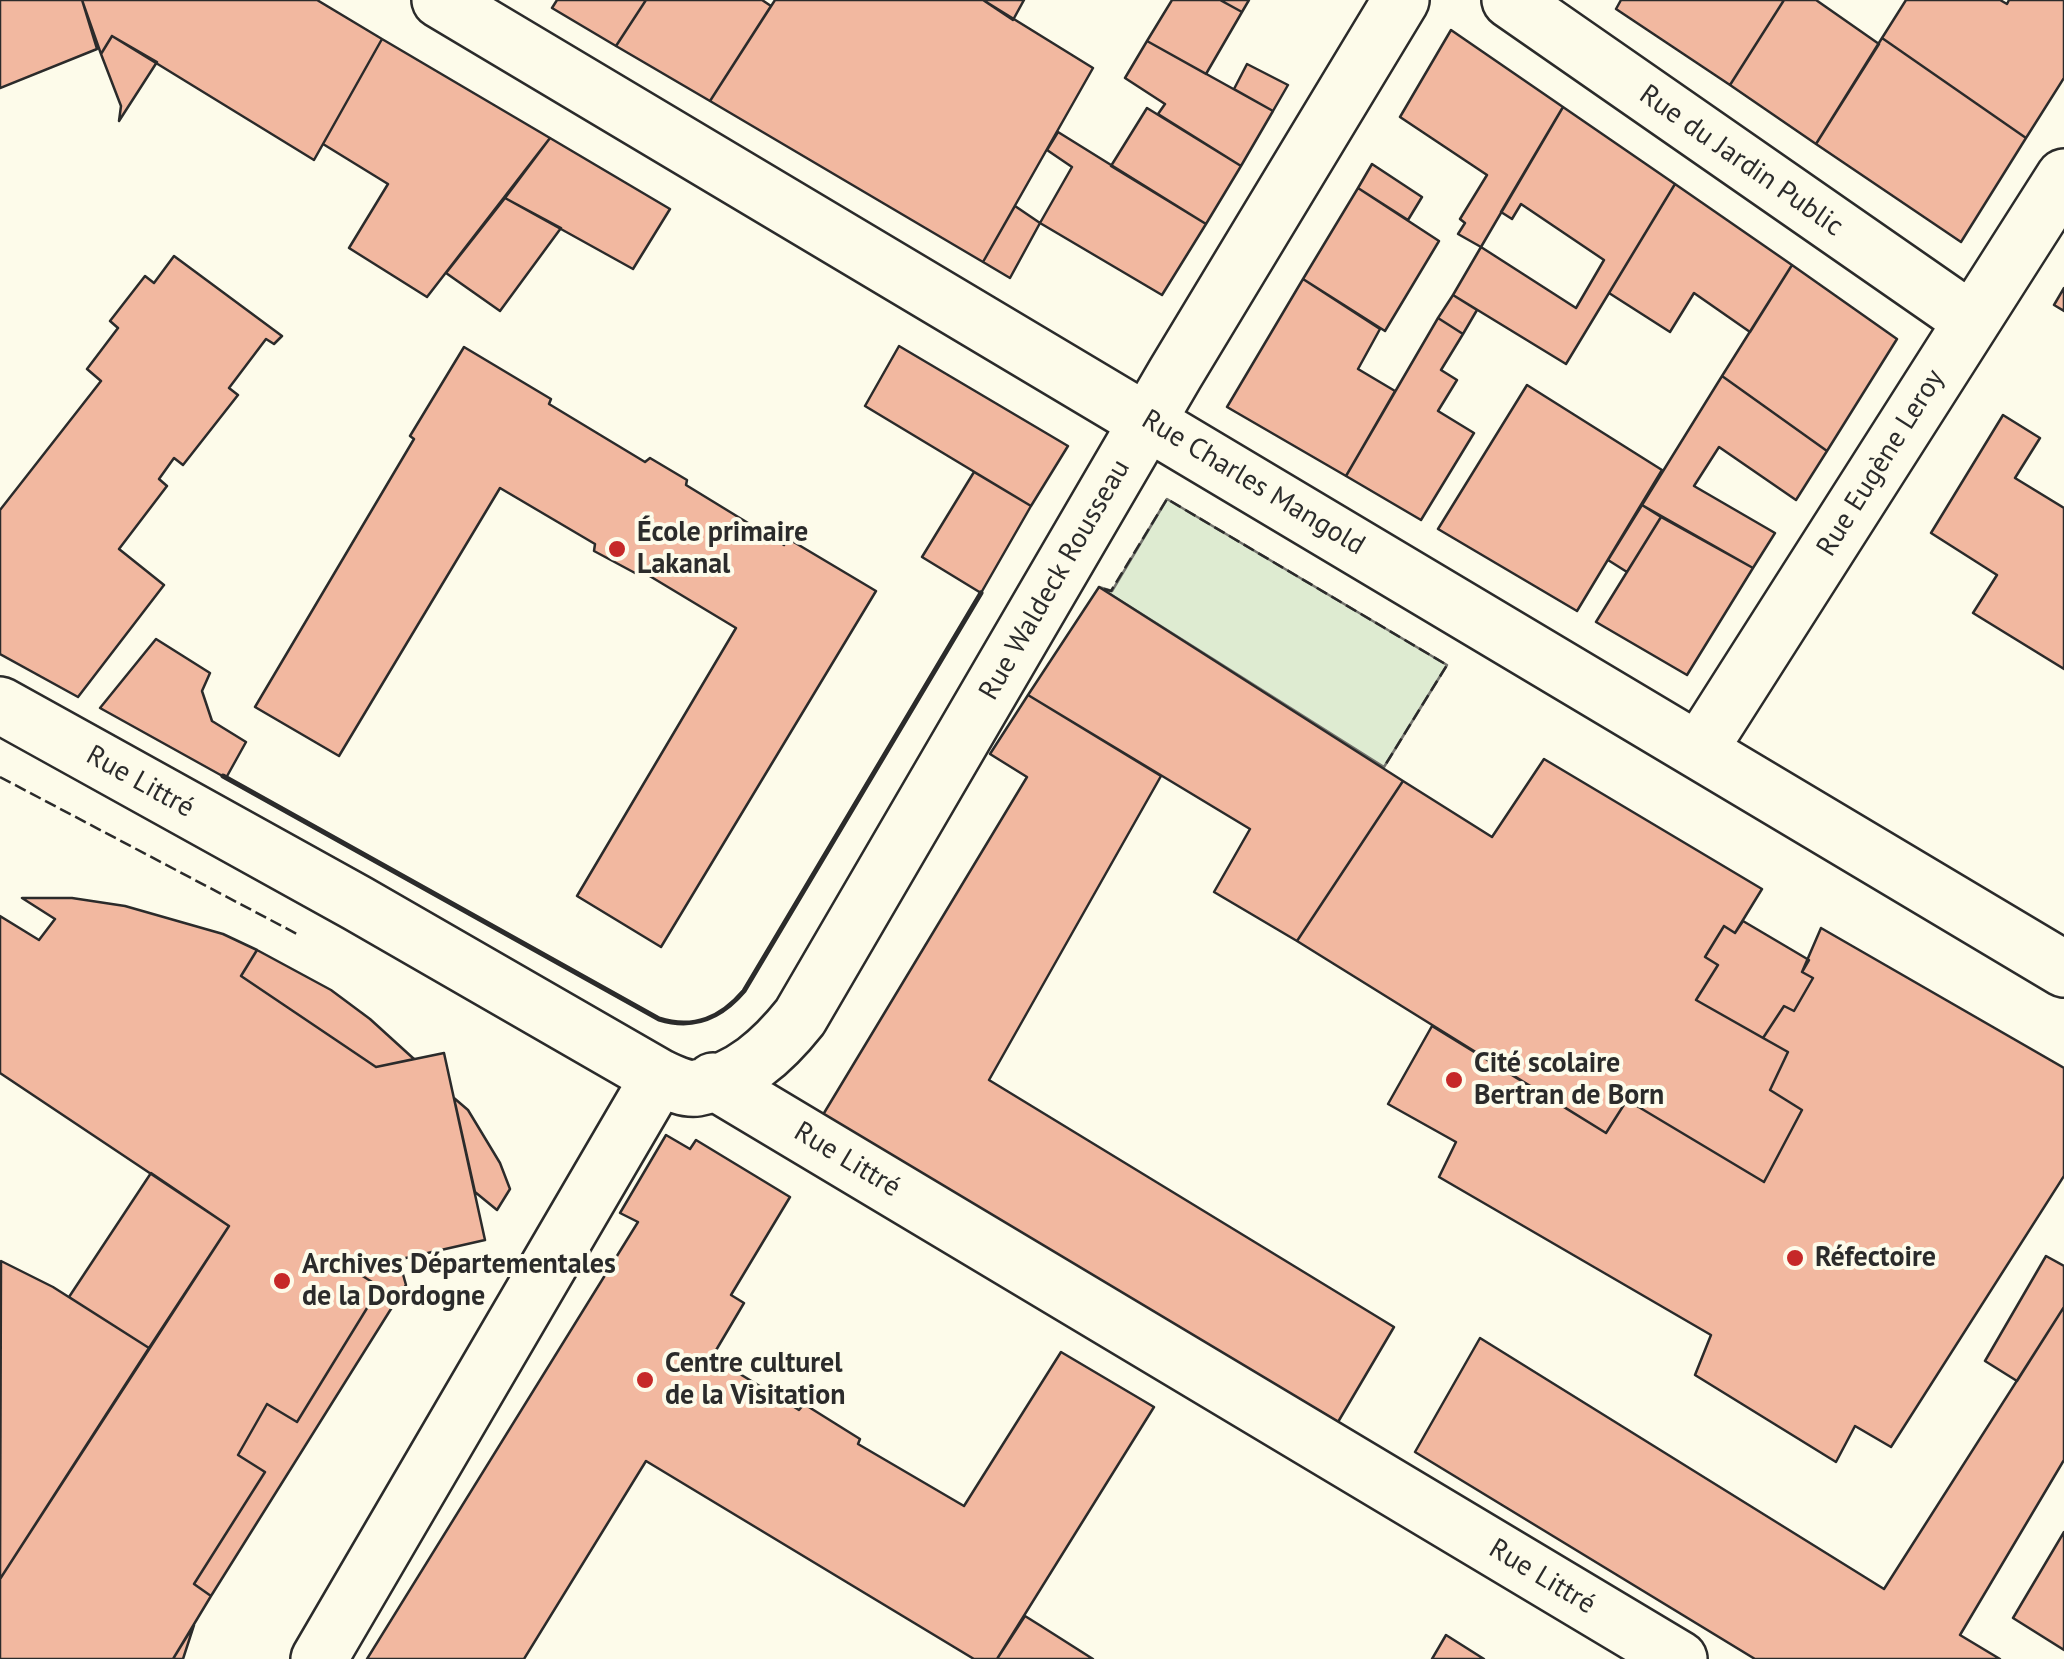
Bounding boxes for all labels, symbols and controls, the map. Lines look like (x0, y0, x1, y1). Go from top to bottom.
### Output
street label: Rue du Jardin Public (1633, 78, 1849, 244)
street label: Rue Eugène Leroy (1810, 363, 1952, 563)
street label: Rue Charles Mangold (1135, 403, 1371, 563)
street label: Rue Waldeck Rousseau (972, 454, 1138, 706)
place label: École primaire Lakanal (637, 516, 808, 582)
marker: École primaire Lakanal (606, 538, 628, 560)
street label: Rue Littré (80, 739, 200, 825)
place label: Cité scolaire Bertran de Born (1474, 1047, 1664, 1113)
marker: Cité scolaire Bertran de Born (1443, 1069, 1465, 1091)
street label: Rue Littré (788, 1115, 906, 1205)
place label: Réfectoire (1815, 1241, 1936, 1275)
marker: Réfectoire (1784, 1247, 1806, 1269)
place label: Archives Départementales de la Dordogne (302, 1248, 616, 1314)
marker: Archives Départementales de la Dordogne (271, 1270, 293, 1292)
place label: Centre culturel de la Visitation (665, 1347, 846, 1413)
marker: Centre culturel de la Visitation (634, 1369, 656, 1391)
street label: Rue Littré (1483, 1532, 1601, 1622)

